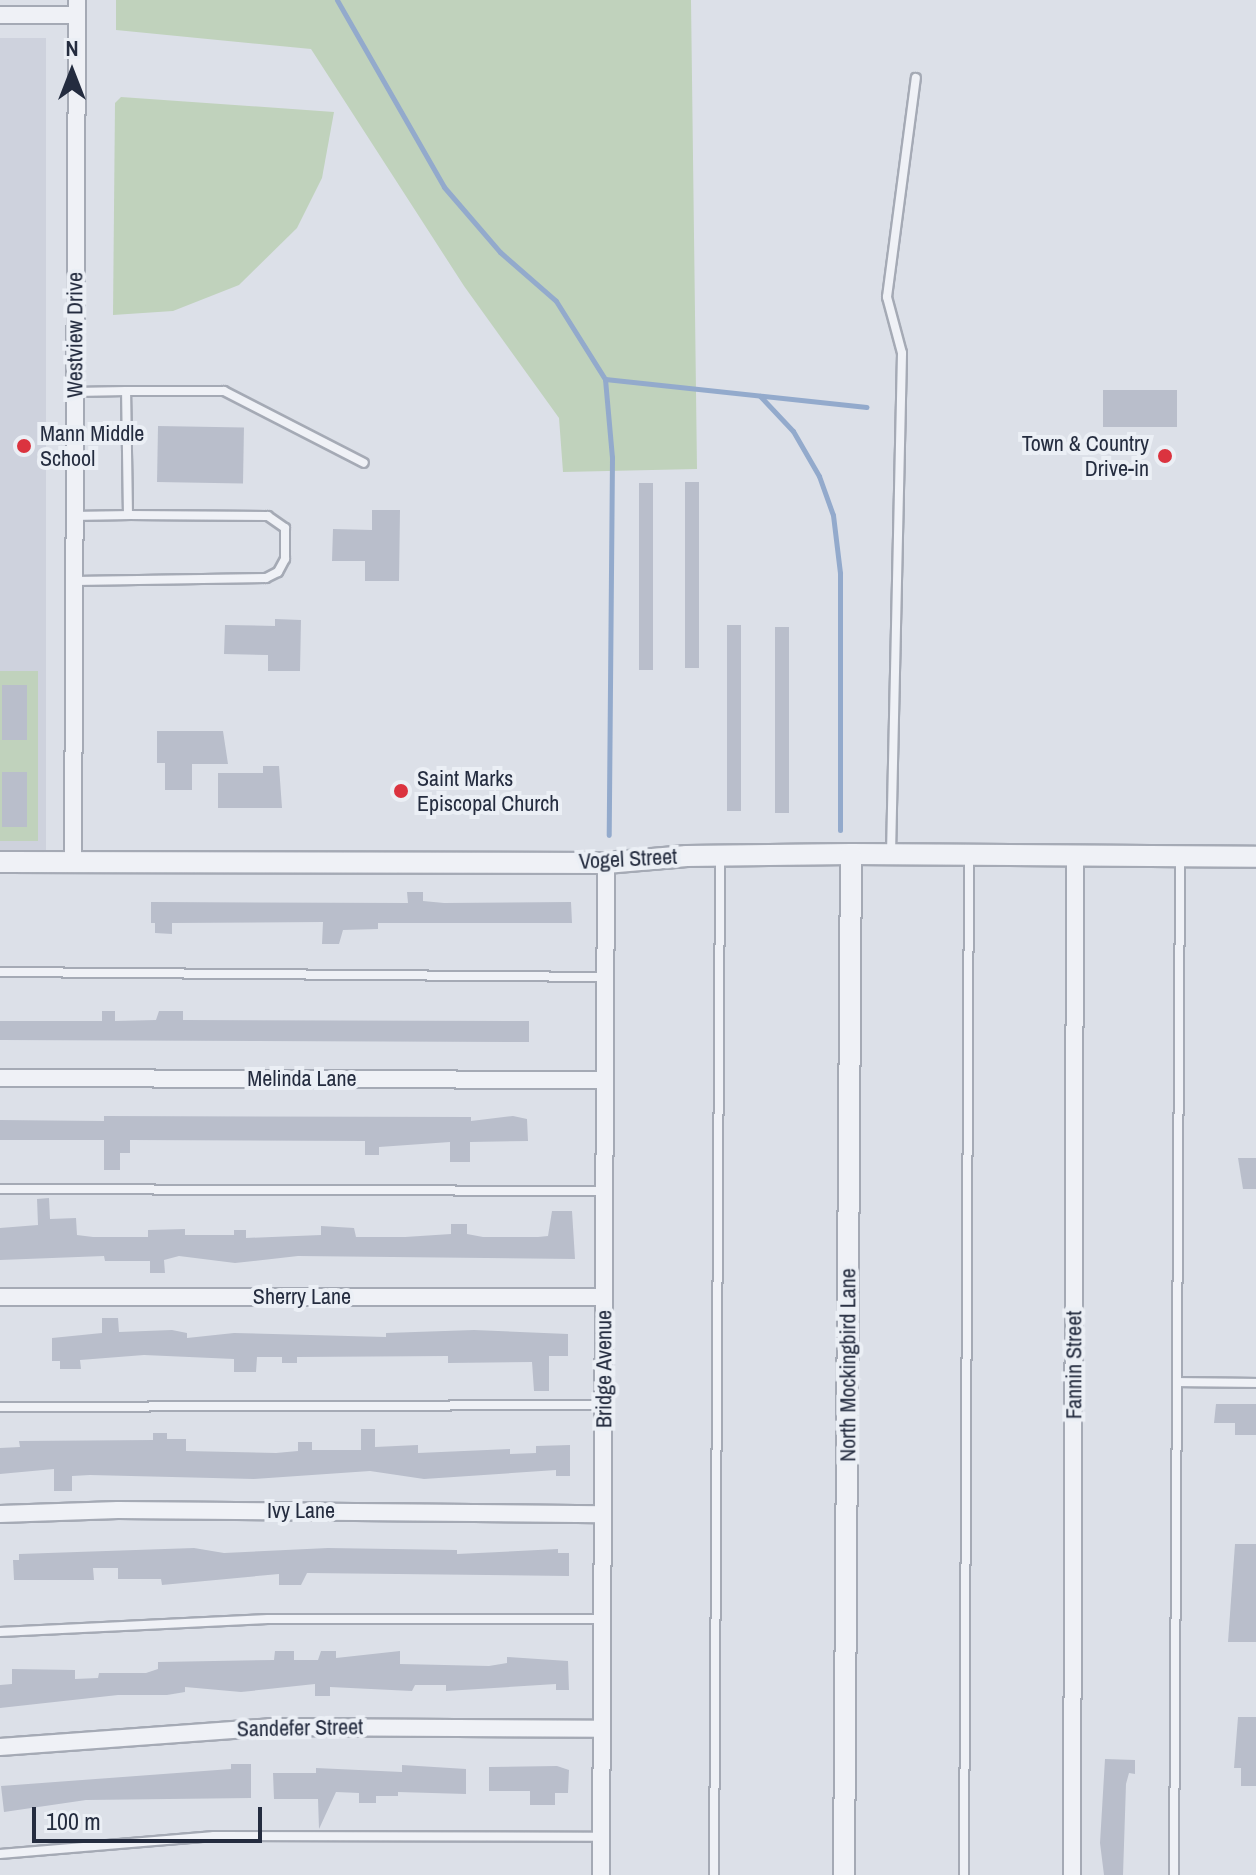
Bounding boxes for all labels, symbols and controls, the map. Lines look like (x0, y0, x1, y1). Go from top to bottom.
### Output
north arrow (32, 32, 112, 112)
text: N (65, 33, 79, 63)
street label: Westview Drive (62, 272, 88, 398)
place label: Mann Middle School (40, 420, 144, 472)
place label: Town & Country Drive-in (1022, 430, 1149, 482)
marker: Mann Middle School (15, 437, 33, 455)
marker: Town & Country Drive-in (1156, 447, 1174, 465)
place label: Saint Marks Episcopal Church (417, 765, 559, 816)
marker: Saint Marks Episcopal Church (392, 782, 410, 800)
street label: Vogel Street (578, 843, 678, 875)
street label: Melinda Lane (247, 1066, 357, 1092)
street label: North Mockingbird Lane (835, 1268, 861, 1462)
street label: Sherry Lane (253, 1284, 351, 1310)
street label: Bridge Avenue (591, 1309, 617, 1429)
street label: Fannin Street (1061, 1311, 1087, 1419)
street label: Ivy Lane (267, 1498, 335, 1524)
street label: Sandefer Street (237, 1714, 363, 1742)
scale bar (36, 1791, 266, 1841)
text: 100 m (46, 1805, 101, 1837)

